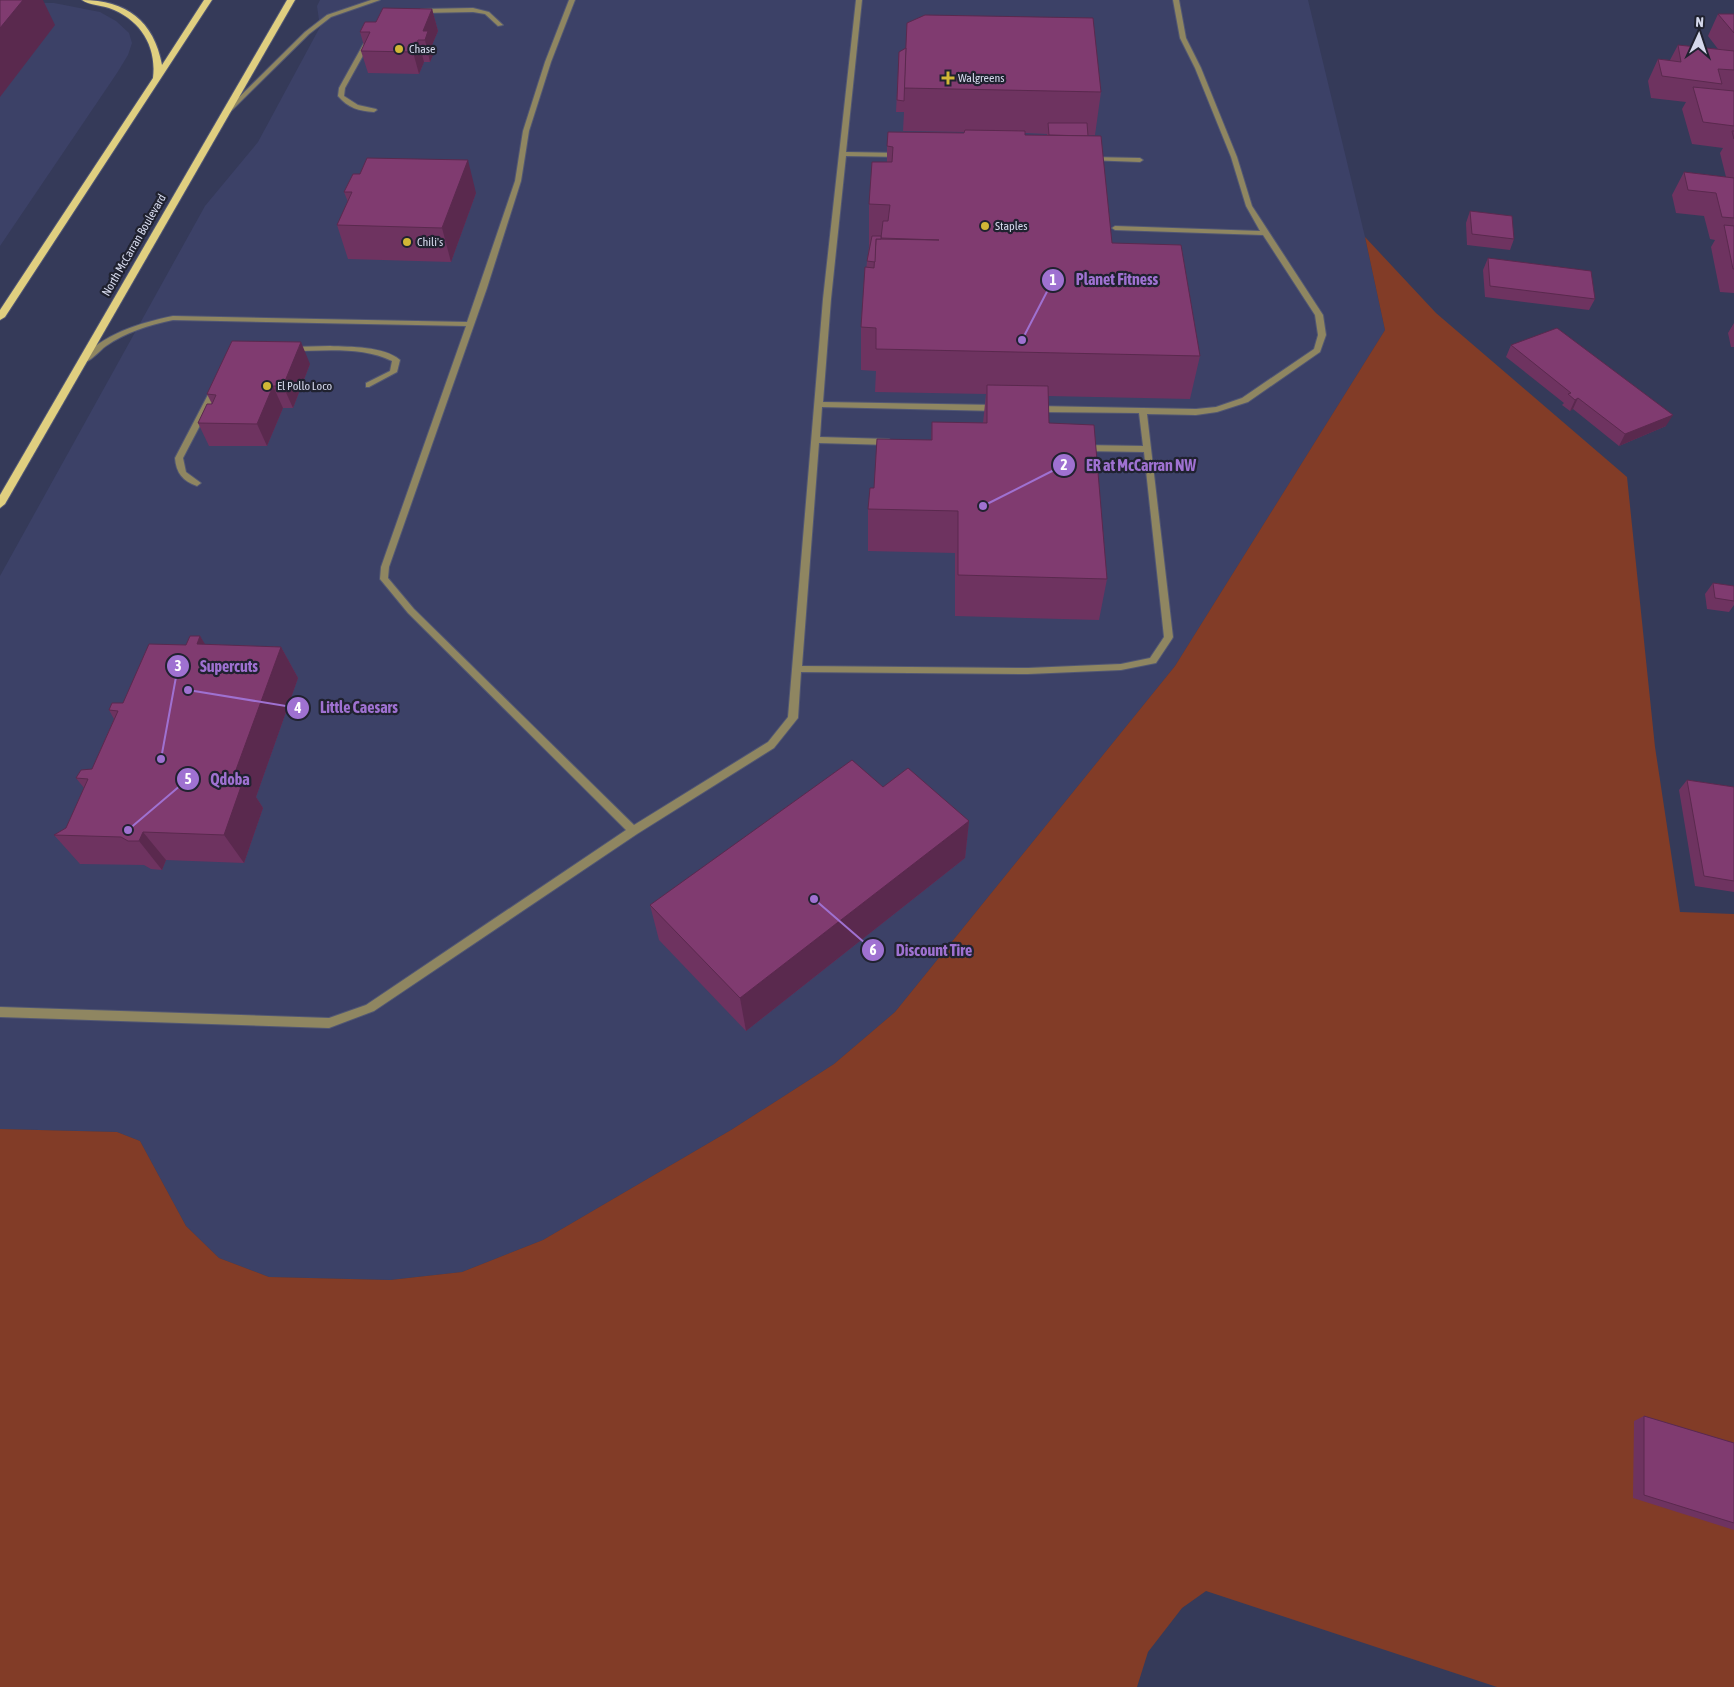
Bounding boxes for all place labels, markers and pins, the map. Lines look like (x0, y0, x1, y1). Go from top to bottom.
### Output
place label: Chase (409, 42, 435, 56)
marker: Chase (393, 43, 405, 55)
place label: Walgreens (958, 71, 1005, 85)
marker: Walgreens (942, 72, 954, 84)
place label: Staples (995, 219, 1028, 233)
marker: Staples (979, 220, 991, 232)
place label: Chili's (417, 235, 443, 249)
marker: Chili's (401, 236, 413, 248)
callout: Planet Fitness (1041, 264, 1168, 295)
place label: El Pollo Loco (277, 379, 333, 393)
marker: El Pollo Loco (261, 380, 273, 392)
callout: ER at McCarran NW (1051, 450, 1206, 481)
callout: Supercuts (165, 651, 268, 682)
callout: Little Caesars (285, 692, 408, 723)
callout: Qdoba (175, 763, 260, 794)
callout: Discount Tire (860, 935, 982, 966)

